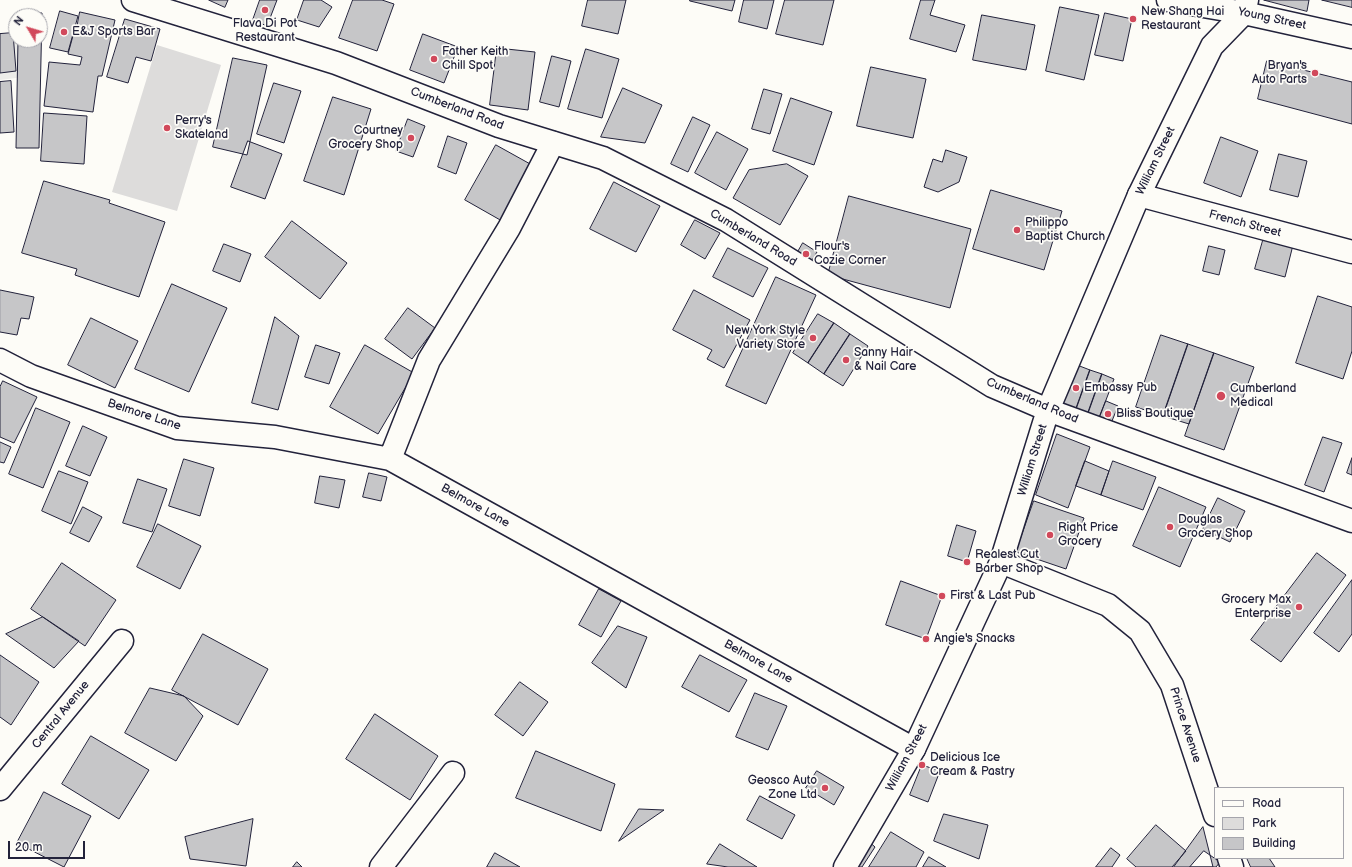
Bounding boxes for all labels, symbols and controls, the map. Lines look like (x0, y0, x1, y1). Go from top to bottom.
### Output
marker: Flava Di Pot Restaurant (260, 5, 270, 15)
place label: New Shang Hai Restaurant (1141, 5, 1224, 33)
street label: Young Street (1237, 5, 1307, 33)
north arrow (8, 8, 48, 48)
text: N (11, 14, 27, 28)
marker: New Shang Hai Restaurant (1128, 14, 1138, 24)
place label: Flava Di Pot Restaurant (233, 17, 297, 45)
place label: E&J Sports Bar (72, 25, 155, 39)
marker: E&J Sports Bar (59, 27, 69, 37)
place label: Father Keith Chill Spot (442, 45, 508, 73)
marker: Father Keith Chill Spot (429, 54, 439, 64)
place label: Bryan's Auto Parts (1252, 59, 1307, 87)
marker: Bryan's Auto Parts (1310, 68, 1320, 78)
street label: Cumberland Road (408, 85, 506, 133)
place label: Perry's Skateland (175, 114, 228, 142)
marker: Perry's Skateland (162, 123, 172, 133)
place label: Courtney Grocery Shop (328, 124, 403, 152)
street label: William Street (1133, 124, 1179, 198)
marker: Courtney Grocery Shop (406, 133, 416, 143)
street label: Cumberland Road (707, 206, 799, 270)
street label: French Street (1207, 207, 1283, 241)
place label: Philippo Baptist Church (1025, 216, 1105, 244)
marker: Philippo Baptist Church (1012, 225, 1022, 235)
place label: Flour's Cozie Corner (814, 240, 886, 268)
marker: Flour's Cozie Corner (801, 249, 811, 259)
place label: New York Style Variety Store (725, 324, 805, 352)
marker: New York Style Variety Store (808, 333, 818, 343)
place label: Sanny Hair & Nail Care (854, 346, 916, 374)
marker: Sanny Hair & Nail Care (841, 355, 851, 365)
street label: Cumberland Road (984, 375, 1080, 427)
place label: Embassy Pub (1084, 381, 1157, 395)
place label: Cumberland Medical (1230, 382, 1296, 410)
marker: Embassy Pub (1071, 383, 1081, 393)
marker: Cumberland Medical (1215, 390, 1227, 402)
street label: Belmore Lane (105, 396, 183, 434)
place label: Bliss Boutique (1116, 407, 1194, 421)
marker: Bliss Boutique (1103, 409, 1113, 419)
street label: William Street (1015, 422, 1051, 498)
street label: Belmore Lane (438, 481, 512, 531)
place label: Douglas Grocery Shop (1178, 513, 1253, 541)
place label: Right Price Grocery (1058, 521, 1118, 549)
marker: Douglas Grocery Shop (1165, 522, 1175, 532)
marker: Right Price Grocery (1045, 530, 1055, 540)
place label: Realest Cut Barber Shop (975, 548, 1043, 576)
marker: Realest Cut Barber Shop (962, 557, 972, 567)
place label: First & Last Pub (950, 589, 1036, 603)
marker: First & Last Pub (937, 591, 947, 601)
place label: Grocery Max Enterprise (1221, 593, 1291, 621)
marker: Grocery Max Enterprise (1294, 602, 1304, 612)
place label: Angie's Snacks (934, 632, 1015, 646)
marker: Angie's Snacks (921, 634, 931, 644)
street label: Belmore Lane (721, 637, 795, 687)
street label: Central Avenue (29, 678, 93, 752)
street label: Prince Avenue (1166, 685, 1204, 765)
street label: William Street (883, 722, 931, 794)
place label: Delicious Ice Cream & Pastry (930, 751, 1015, 779)
marker: Delicious Ice Cream & Pastry (917, 760, 927, 770)
place label: Geosco Auto Zone Ltd (748, 774, 817, 802)
marker: Geosco Auto Zone Ltd (820, 783, 830, 793)
legend (1214, 787, 1344, 859)
text: Road (1252, 796, 1281, 811)
text: Park (1252, 816, 1276, 831)
scale bar (10, 833, 87, 859)
text: Building (1252, 836, 1296, 851)
text: 20 m (15, 840, 42, 855)

